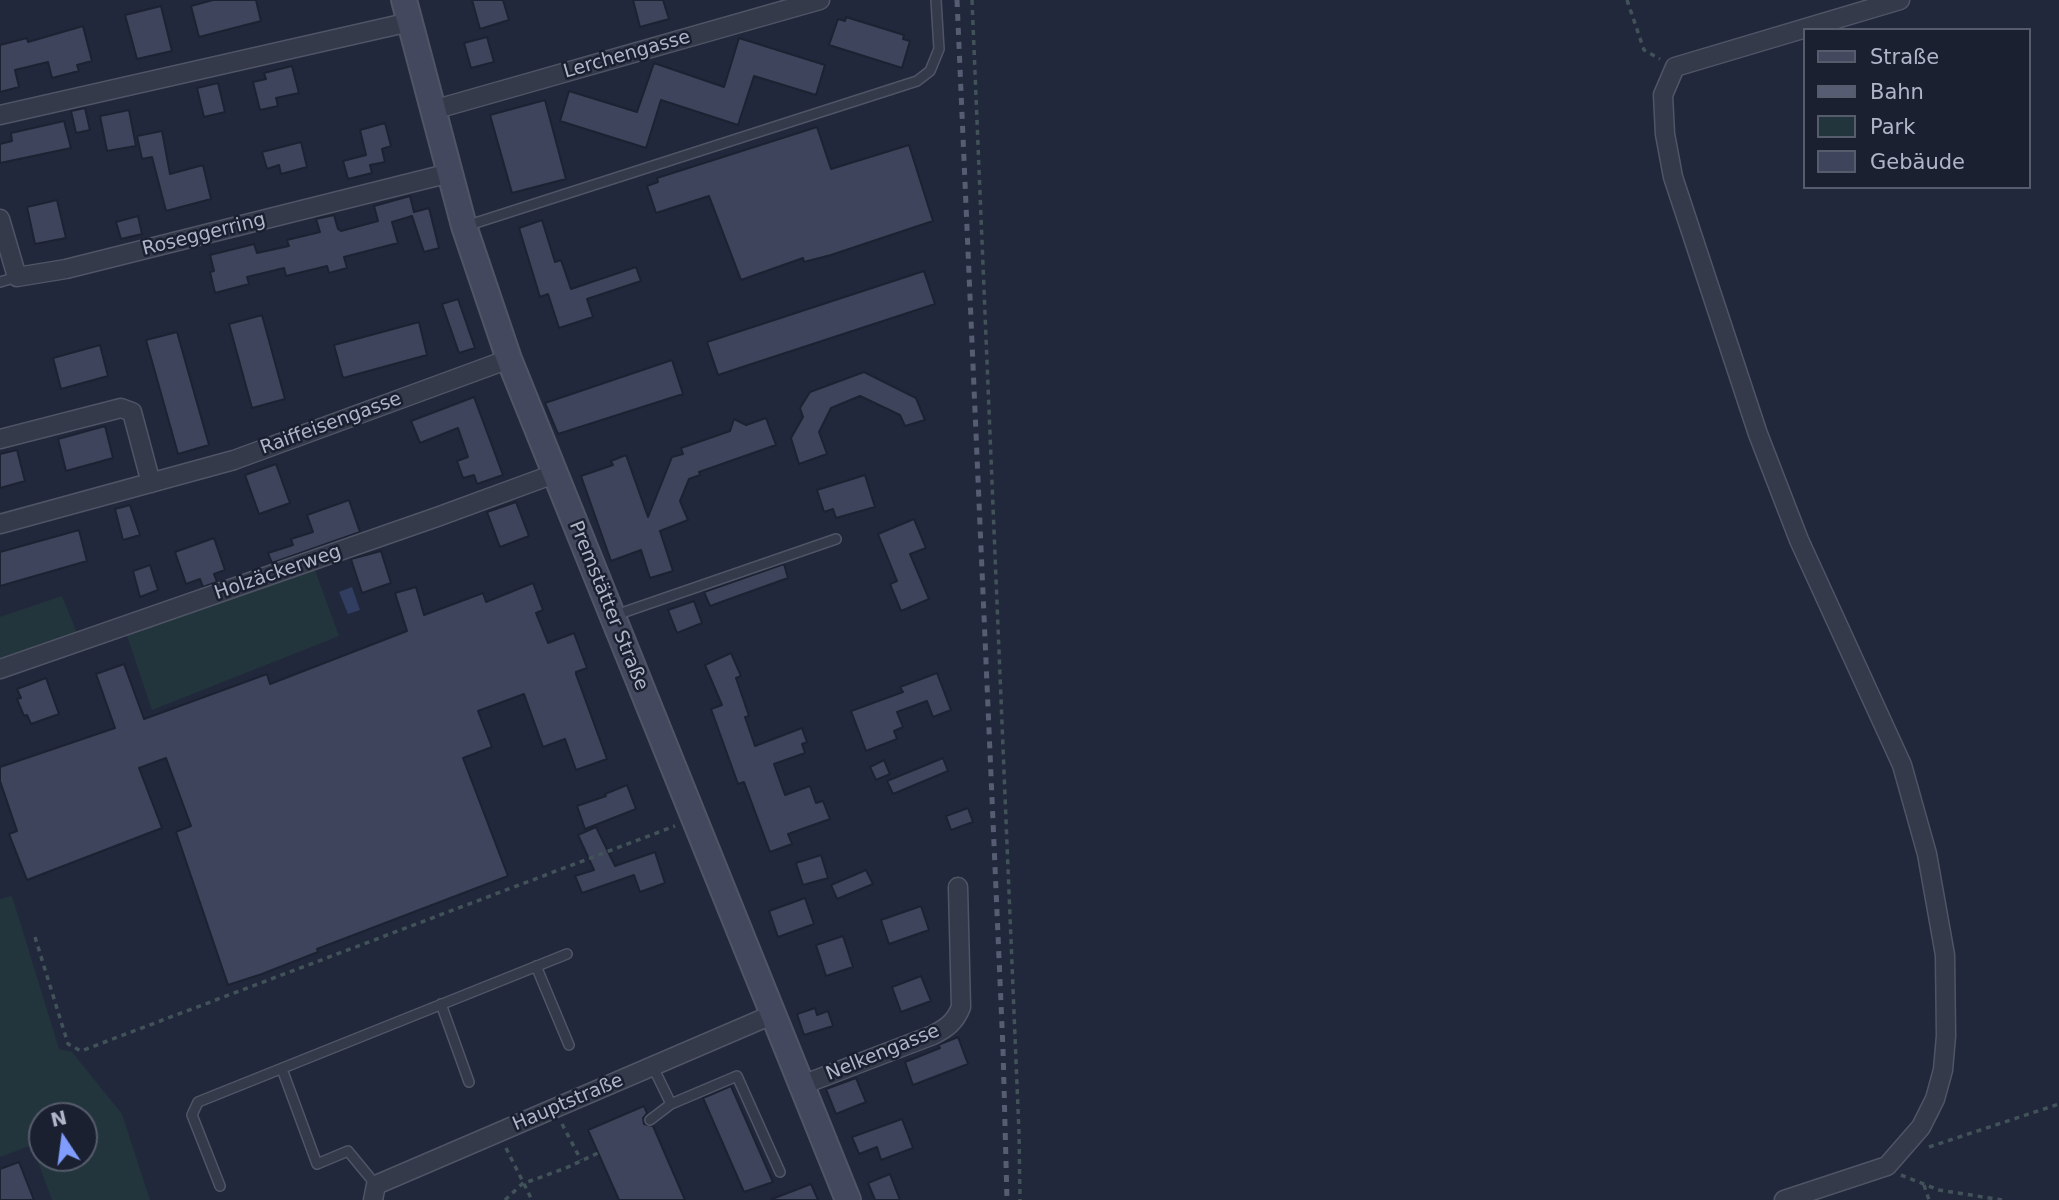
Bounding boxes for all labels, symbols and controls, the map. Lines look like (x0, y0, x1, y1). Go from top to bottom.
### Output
street label: Lerchengasse (561, 26, 693, 84)
legend (1804, 28, 2031, 189)
text: Straße (1870, 45, 1939, 69)
text: Bahn (1870, 80, 1924, 104)
text: Park (1870, 115, 1915, 139)
text: Gebäude (1870, 150, 1965, 174)
street label: Roseggerring (140, 209, 268, 261)
street label: Raiffeisengasse (257, 388, 405, 460)
street label: Premstätter Straße (564, 518, 652, 694)
street label: Holzäckerweg (212, 541, 344, 605)
street label: Nelkengasse (823, 1020, 943, 1086)
street label: Hauptstraße (509, 1069, 627, 1137)
north arrow (28, 1102, 98, 1172)
text: N (49, 1106, 69, 1131)

